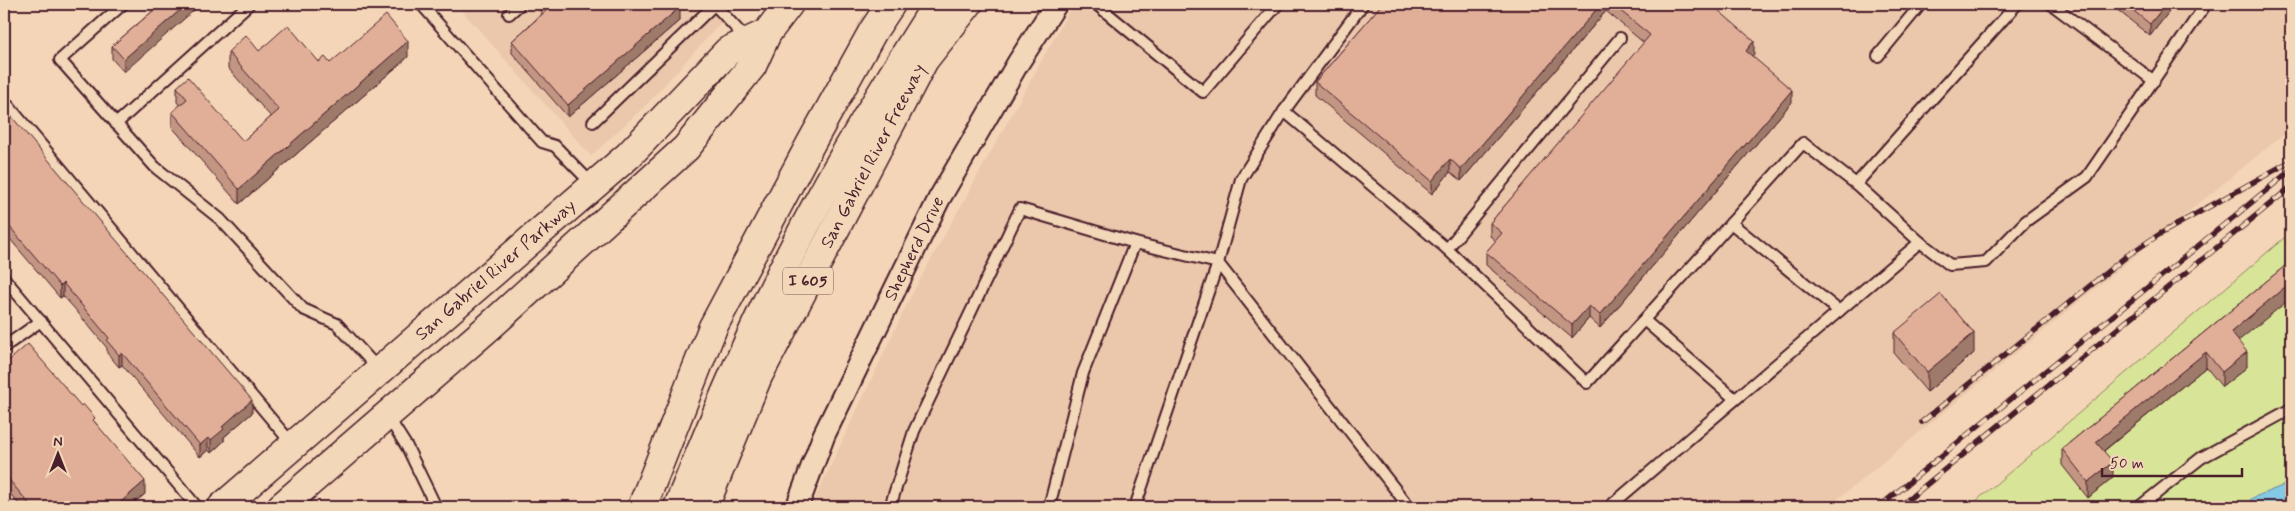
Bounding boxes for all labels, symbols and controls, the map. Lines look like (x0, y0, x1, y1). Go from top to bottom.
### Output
street label: San Gabriel River Freeway (815, 60, 932, 252)
street label: Shepherd Drive (879, 193, 950, 305)
street label: San Gabriel River Parkway (410, 194, 581, 346)
road number: I 605 (783, 268, 833, 294)
north arrow (32, 428, 82, 478)
text: N (53, 433, 63, 451)
scale bar (2102, 446, 2242, 478)
text: 50 m (2110, 454, 2144, 474)

